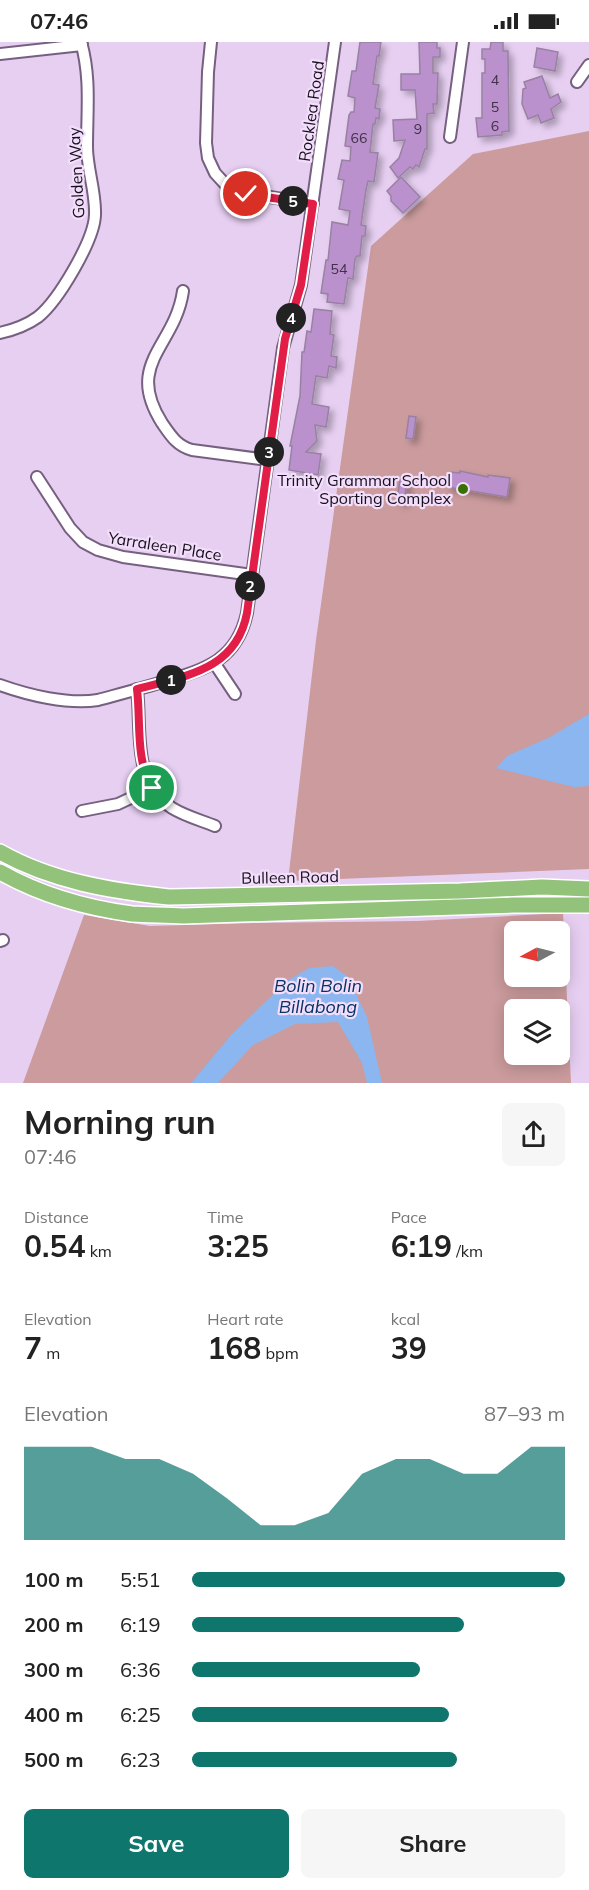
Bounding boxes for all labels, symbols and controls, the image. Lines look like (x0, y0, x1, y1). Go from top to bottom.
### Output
text: 07:46 (30, 7, 88, 35)
street label: Rocklea Road (294, 59, 328, 163)
house number: 4 (491, 71, 500, 89)
house number: 5 (491, 98, 499, 116)
house number: 6 (491, 117, 499, 135)
house number: 9 (414, 120, 422, 138)
street label: Golden Way (64, 126, 88, 219)
house number: 66 (351, 129, 367, 147)
pin (220, 168, 271, 219)
icon: check (229, 177, 262, 210)
pin: 5 (278, 186, 308, 216)
text: 5 (288, 191, 298, 211)
house number: 54 (331, 260, 348, 278)
pin: 4 (276, 303, 306, 333)
text: 4 (286, 308, 296, 328)
pin: 3 (254, 437, 284, 467)
text: 3 (264, 442, 274, 462)
place label: Trinity Grammar School Sporting Complex (277, 470, 451, 508)
marker: Trinity Grammar School Sporting Complex (456, 482, 470, 496)
street label: Yarraleen Place (106, 527, 223, 565)
pin: 2 (235, 571, 265, 601)
text: 2 (245, 576, 255, 596)
pin: 1 (156, 665, 186, 695)
text: 1 (166, 670, 176, 690)
pin (126, 762, 177, 813)
icon: arrive (135, 771, 168, 804)
street label: Bulleen Road (241, 866, 339, 888)
north arrow (504, 921, 570, 987)
map controls (504, 921, 570, 1065)
water label: Bolin Bolin Billabong (274, 974, 362, 1018)
button: layers (504, 999, 570, 1065)
text: Morning run (24, 1101, 216, 1142)
button: share (502, 1103, 565, 1166)
text: 07:46 (24, 1144, 77, 1169)
text: Distance (24, 1207, 89, 1227)
text: Time (207, 1207, 244, 1227)
text: Pace (391, 1207, 427, 1227)
text: 0.54 (24, 1227, 85, 1265)
text: 3:25 (207, 1227, 269, 1265)
text: 6:19 (391, 1227, 452, 1265)
text: km (85, 1241, 112, 1261)
text: /km (452, 1241, 483, 1261)
text: Elevation (24, 1309, 92, 1329)
text: Heart rate (207, 1309, 283, 1329)
text: kcal (391, 1309, 420, 1329)
text: 7 (24, 1329, 42, 1367)
text: 168 (207, 1329, 261, 1367)
text: 39 (391, 1329, 427, 1367)
text: m (42, 1343, 60, 1363)
text: bpm (261, 1343, 299, 1363)
text: Elevation (24, 1401, 109, 1426)
text: 87–93 m (484, 1401, 565, 1426)
text: 100 m (24, 1567, 83, 1592)
text: 5:51 (120, 1567, 161, 1592)
text: 200 m (24, 1612, 83, 1637)
text: 6:19 (120, 1612, 161, 1637)
text: 300 m (24, 1657, 83, 1682)
text: 6:36 (120, 1657, 161, 1682)
text: 400 m (24, 1702, 83, 1727)
text: 6:25 (120, 1702, 161, 1727)
text: 500 m (24, 1747, 83, 1772)
text: 6:23 (120, 1747, 161, 1772)
button: Save (24, 1809, 289, 1878)
button: Share (301, 1809, 565, 1878)

